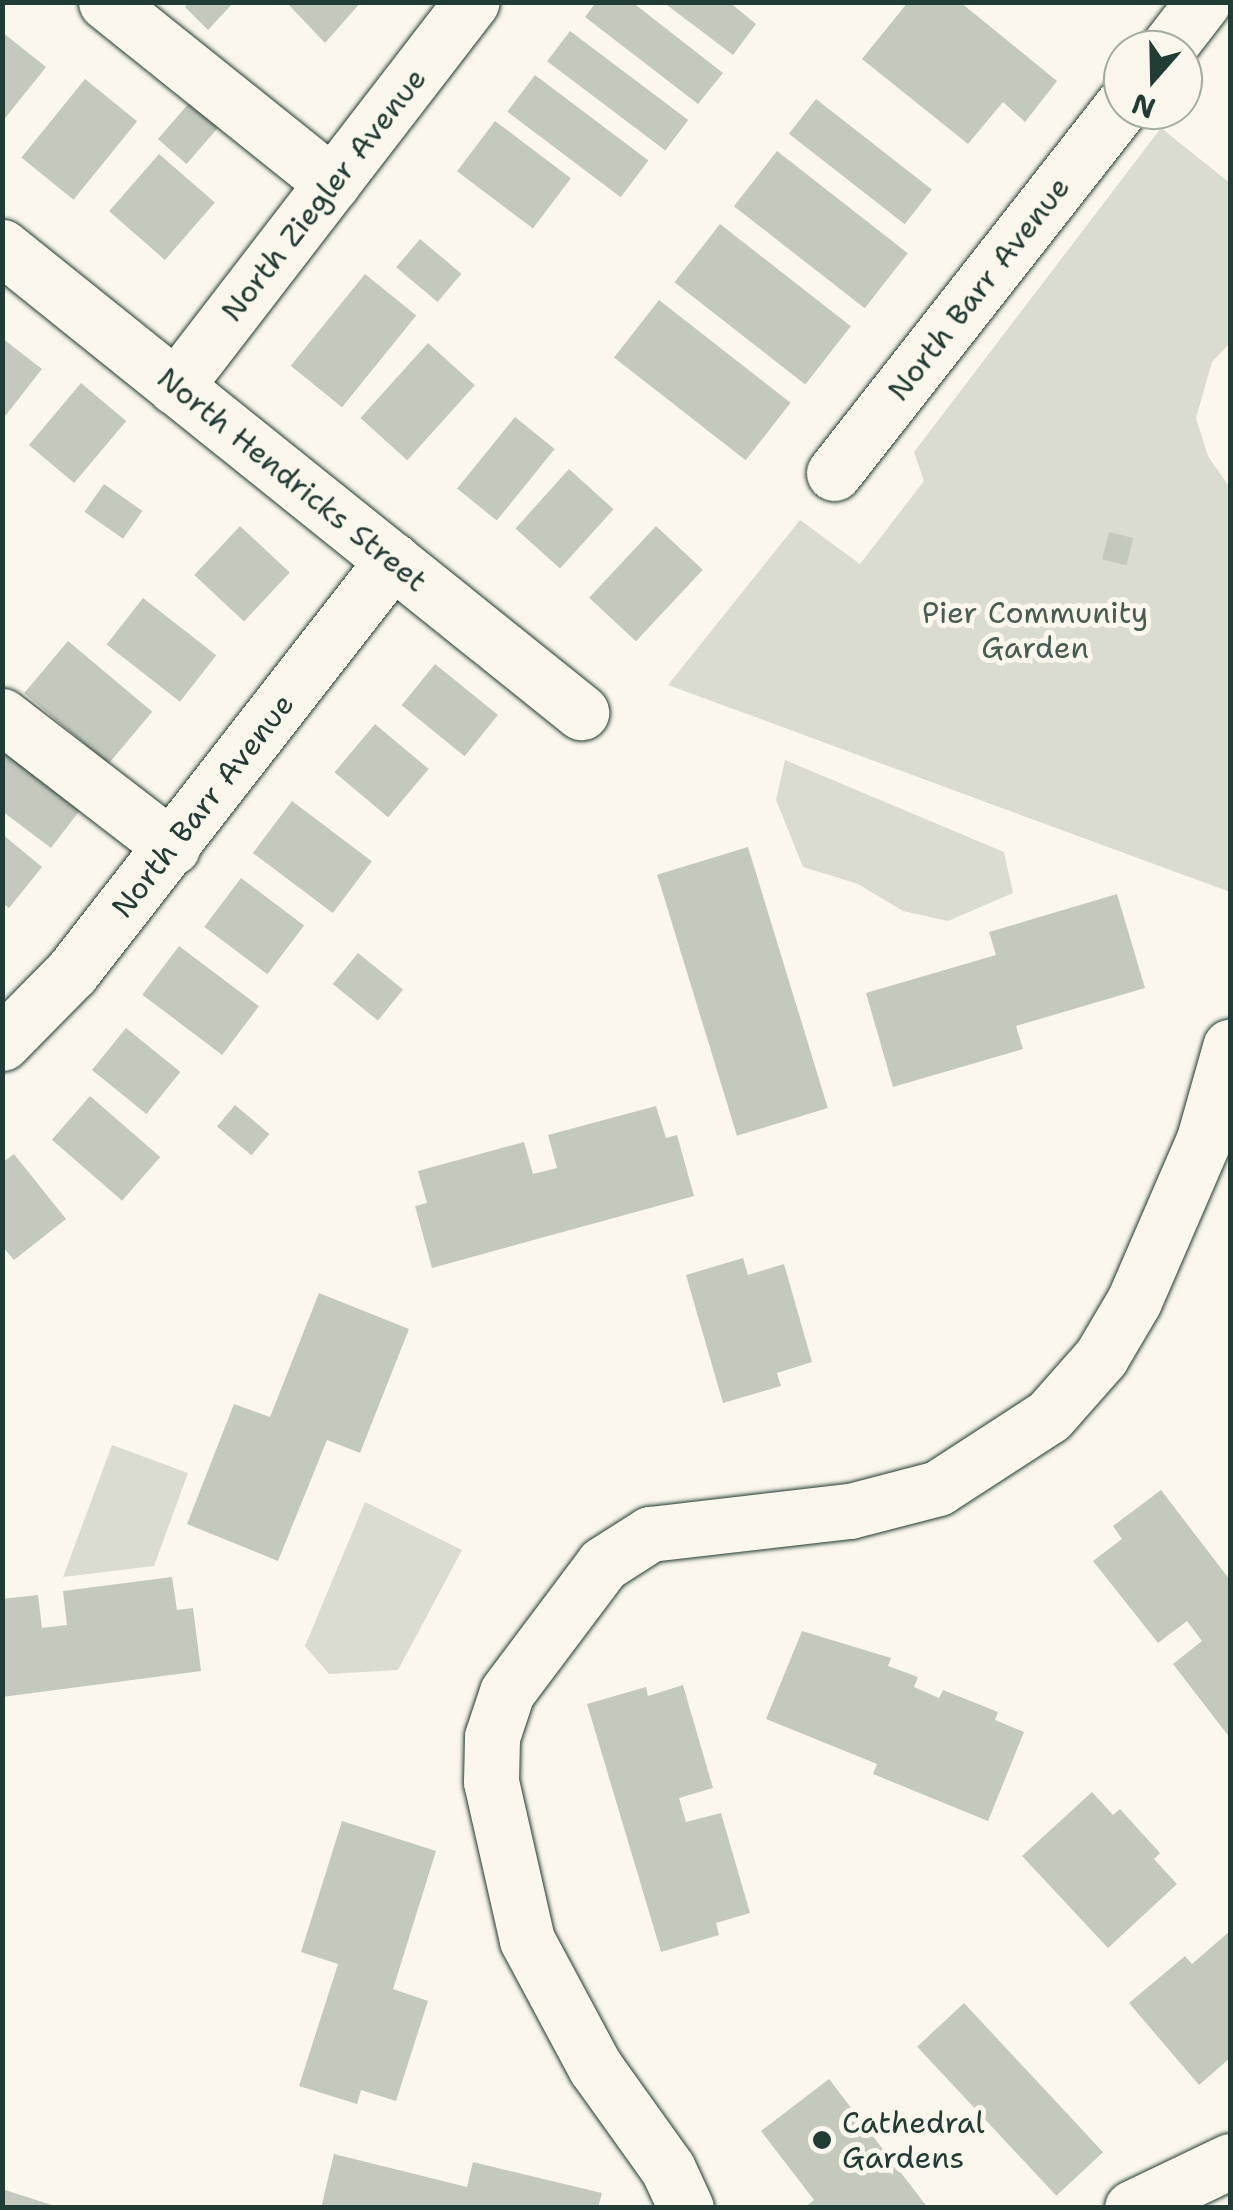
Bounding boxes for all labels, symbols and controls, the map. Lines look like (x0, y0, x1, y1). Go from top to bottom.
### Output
north arrow (1103, 30, 1203, 130)
street label: North Ziegler Avenue (214, 61, 434, 329)
text: N (1127, 85, 1160, 128)
street label: North Barr Avenue (880, 170, 1078, 408)
street label: North Hendricks Street (150, 360, 434, 600)
park label: Pier Community Garden (922, 595, 1148, 666)
street label: North Barr Avenue (104, 687, 302, 925)
place label: Cathedral Gardens (842, 2105, 984, 2176)
marker: Cathedral Gardens (811, 2129, 833, 2151)

